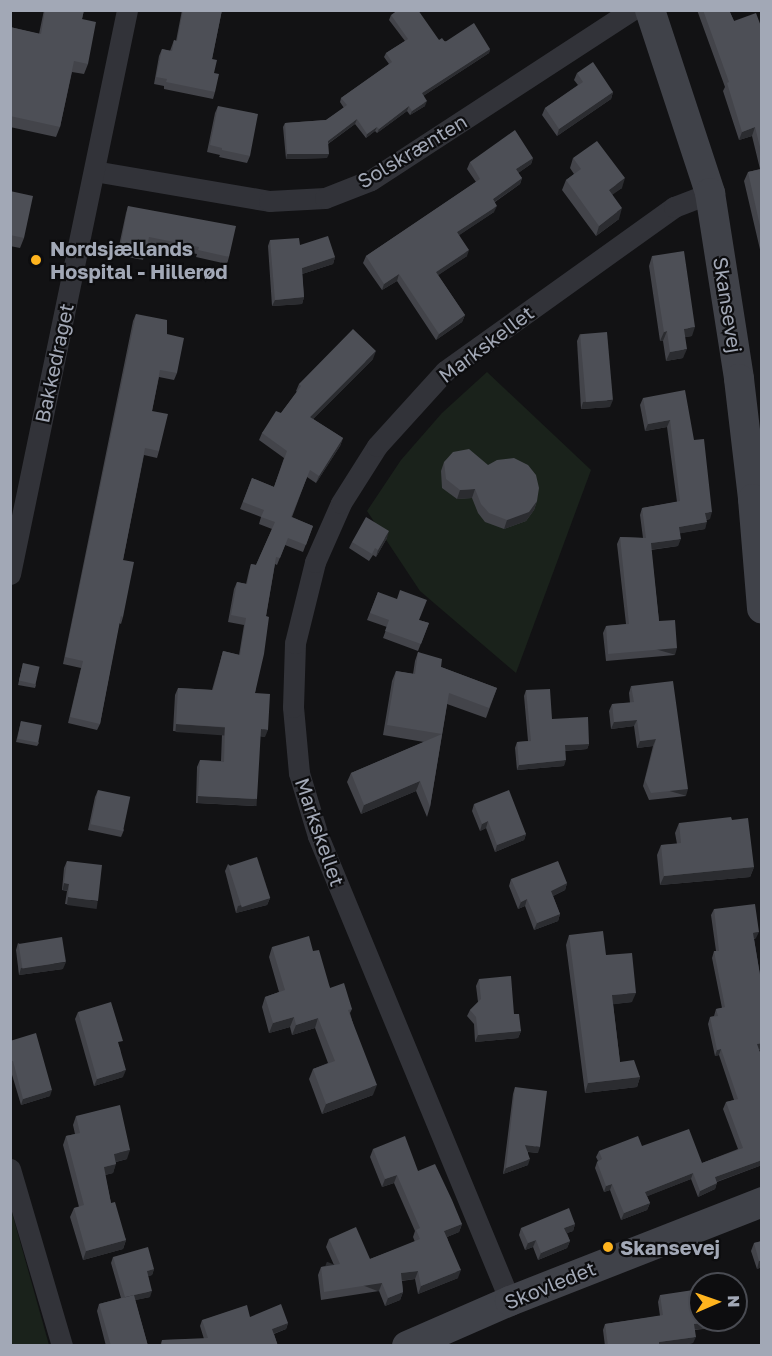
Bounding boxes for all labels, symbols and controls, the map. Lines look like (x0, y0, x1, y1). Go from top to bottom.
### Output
street label: Solskrænten (353, 109, 471, 193)
place label: Nordsjællands Hospital - Hillerød (50, 237, 228, 284)
marker: Nordsjællands Hospital - Hillerød (27, 251, 45, 269)
street label: Skansevej (709, 255, 747, 355)
street label: Markskellet (434, 300, 538, 388)
street label: Bakkedraget (30, 301, 78, 425)
street label: Markskellet (290, 775, 350, 889)
place label: Skansevej (620, 1235, 720, 1259)
marker: Skansevej (601, 1240, 615, 1254)
street label: Skovledet (501, 1256, 599, 1314)
north arrow (688, 1272, 748, 1332)
text: N (724, 1295, 744, 1308)

